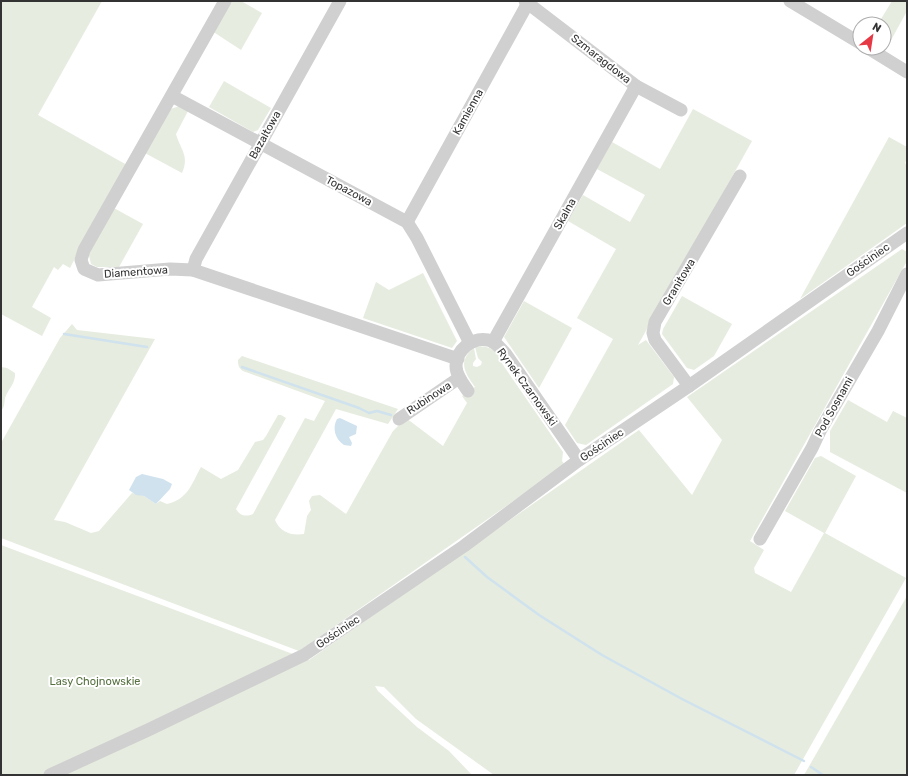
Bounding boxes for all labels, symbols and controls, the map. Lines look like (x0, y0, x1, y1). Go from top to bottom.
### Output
north arrow (852, 16, 892, 56)
text: N (870, 20, 883, 35)
street label: Szmaragdowa (568, 32, 634, 86)
street label: Kamienna (450, 87, 486, 137)
street label: Bazaltowa (246, 109, 284, 161)
street label: Topazowa (324, 173, 374, 209)
street label: Skalna (551, 196, 579, 232)
street label: Gościniec (844, 240, 892, 280)
street label: Granitowa (660, 256, 698, 308)
street label: Diamentowa (104, 263, 168, 281)
street label: Rynek Czarnowski (494, 346, 560, 428)
street label: Pod Sosnami (812, 375, 856, 439)
street label: Rubinowa (404, 379, 454, 417)
street label: Gościniec (578, 426, 626, 464)
street label: Gościniec (314, 613, 362, 651)
park label: Lasy Chojnowskie (50, 675, 140, 688)

